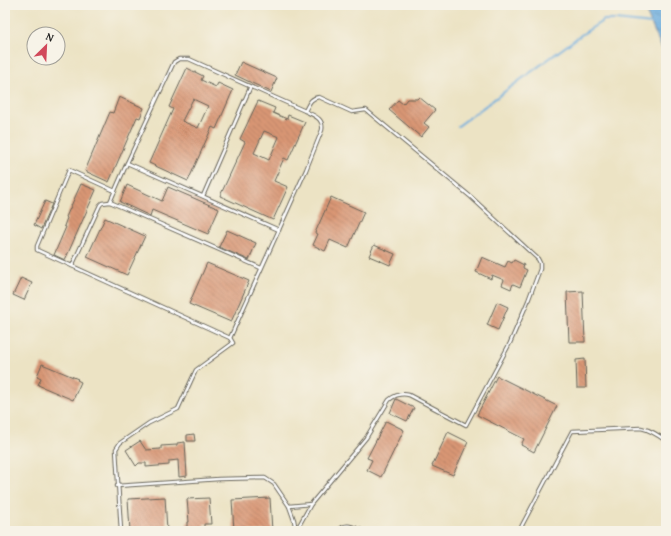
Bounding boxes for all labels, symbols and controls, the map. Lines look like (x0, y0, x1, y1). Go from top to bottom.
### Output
north arrow (26, 26, 66, 66)
text: N (43, 28, 57, 46)

